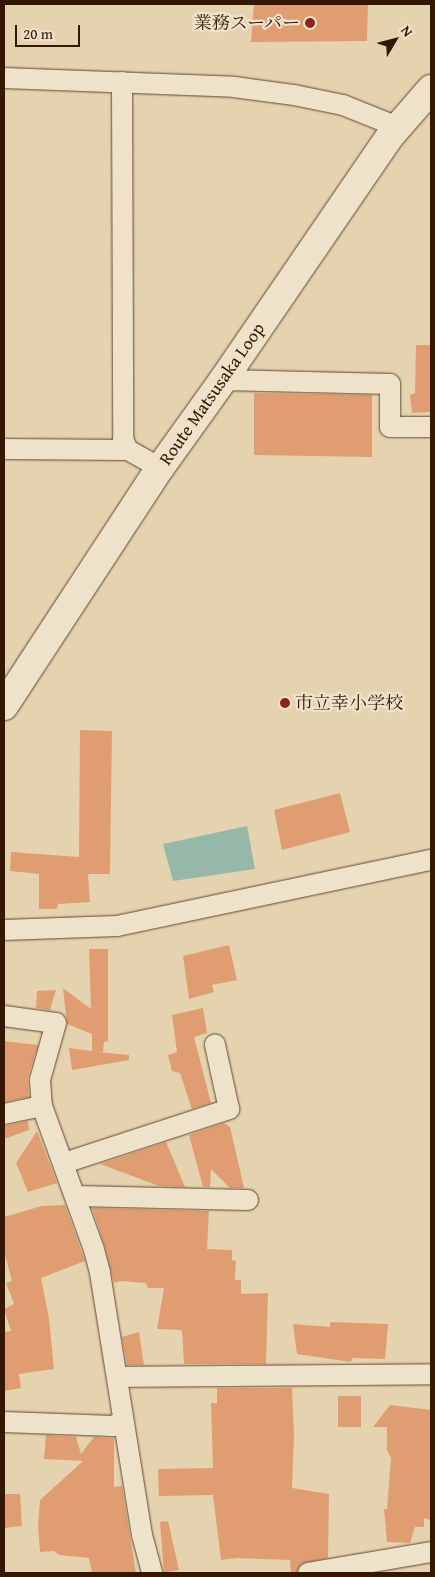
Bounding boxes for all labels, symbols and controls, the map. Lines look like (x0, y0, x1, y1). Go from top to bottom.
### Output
place label: 業務スーパー (193, 12, 300, 34)
scale bar (18, 15, 82, 47)
north arrow (370, 15, 420, 65)
marker: 業務スーパー (304, 17, 316, 29)
text: N (396, 21, 418, 41)
text: 20 m (23, 23, 53, 44)
street label: Route Matsusaka Loop (155, 319, 269, 469)
place label: 市立幸小学校 (295, 692, 403, 714)
marker: 市立幸小学校 (279, 697, 291, 709)

